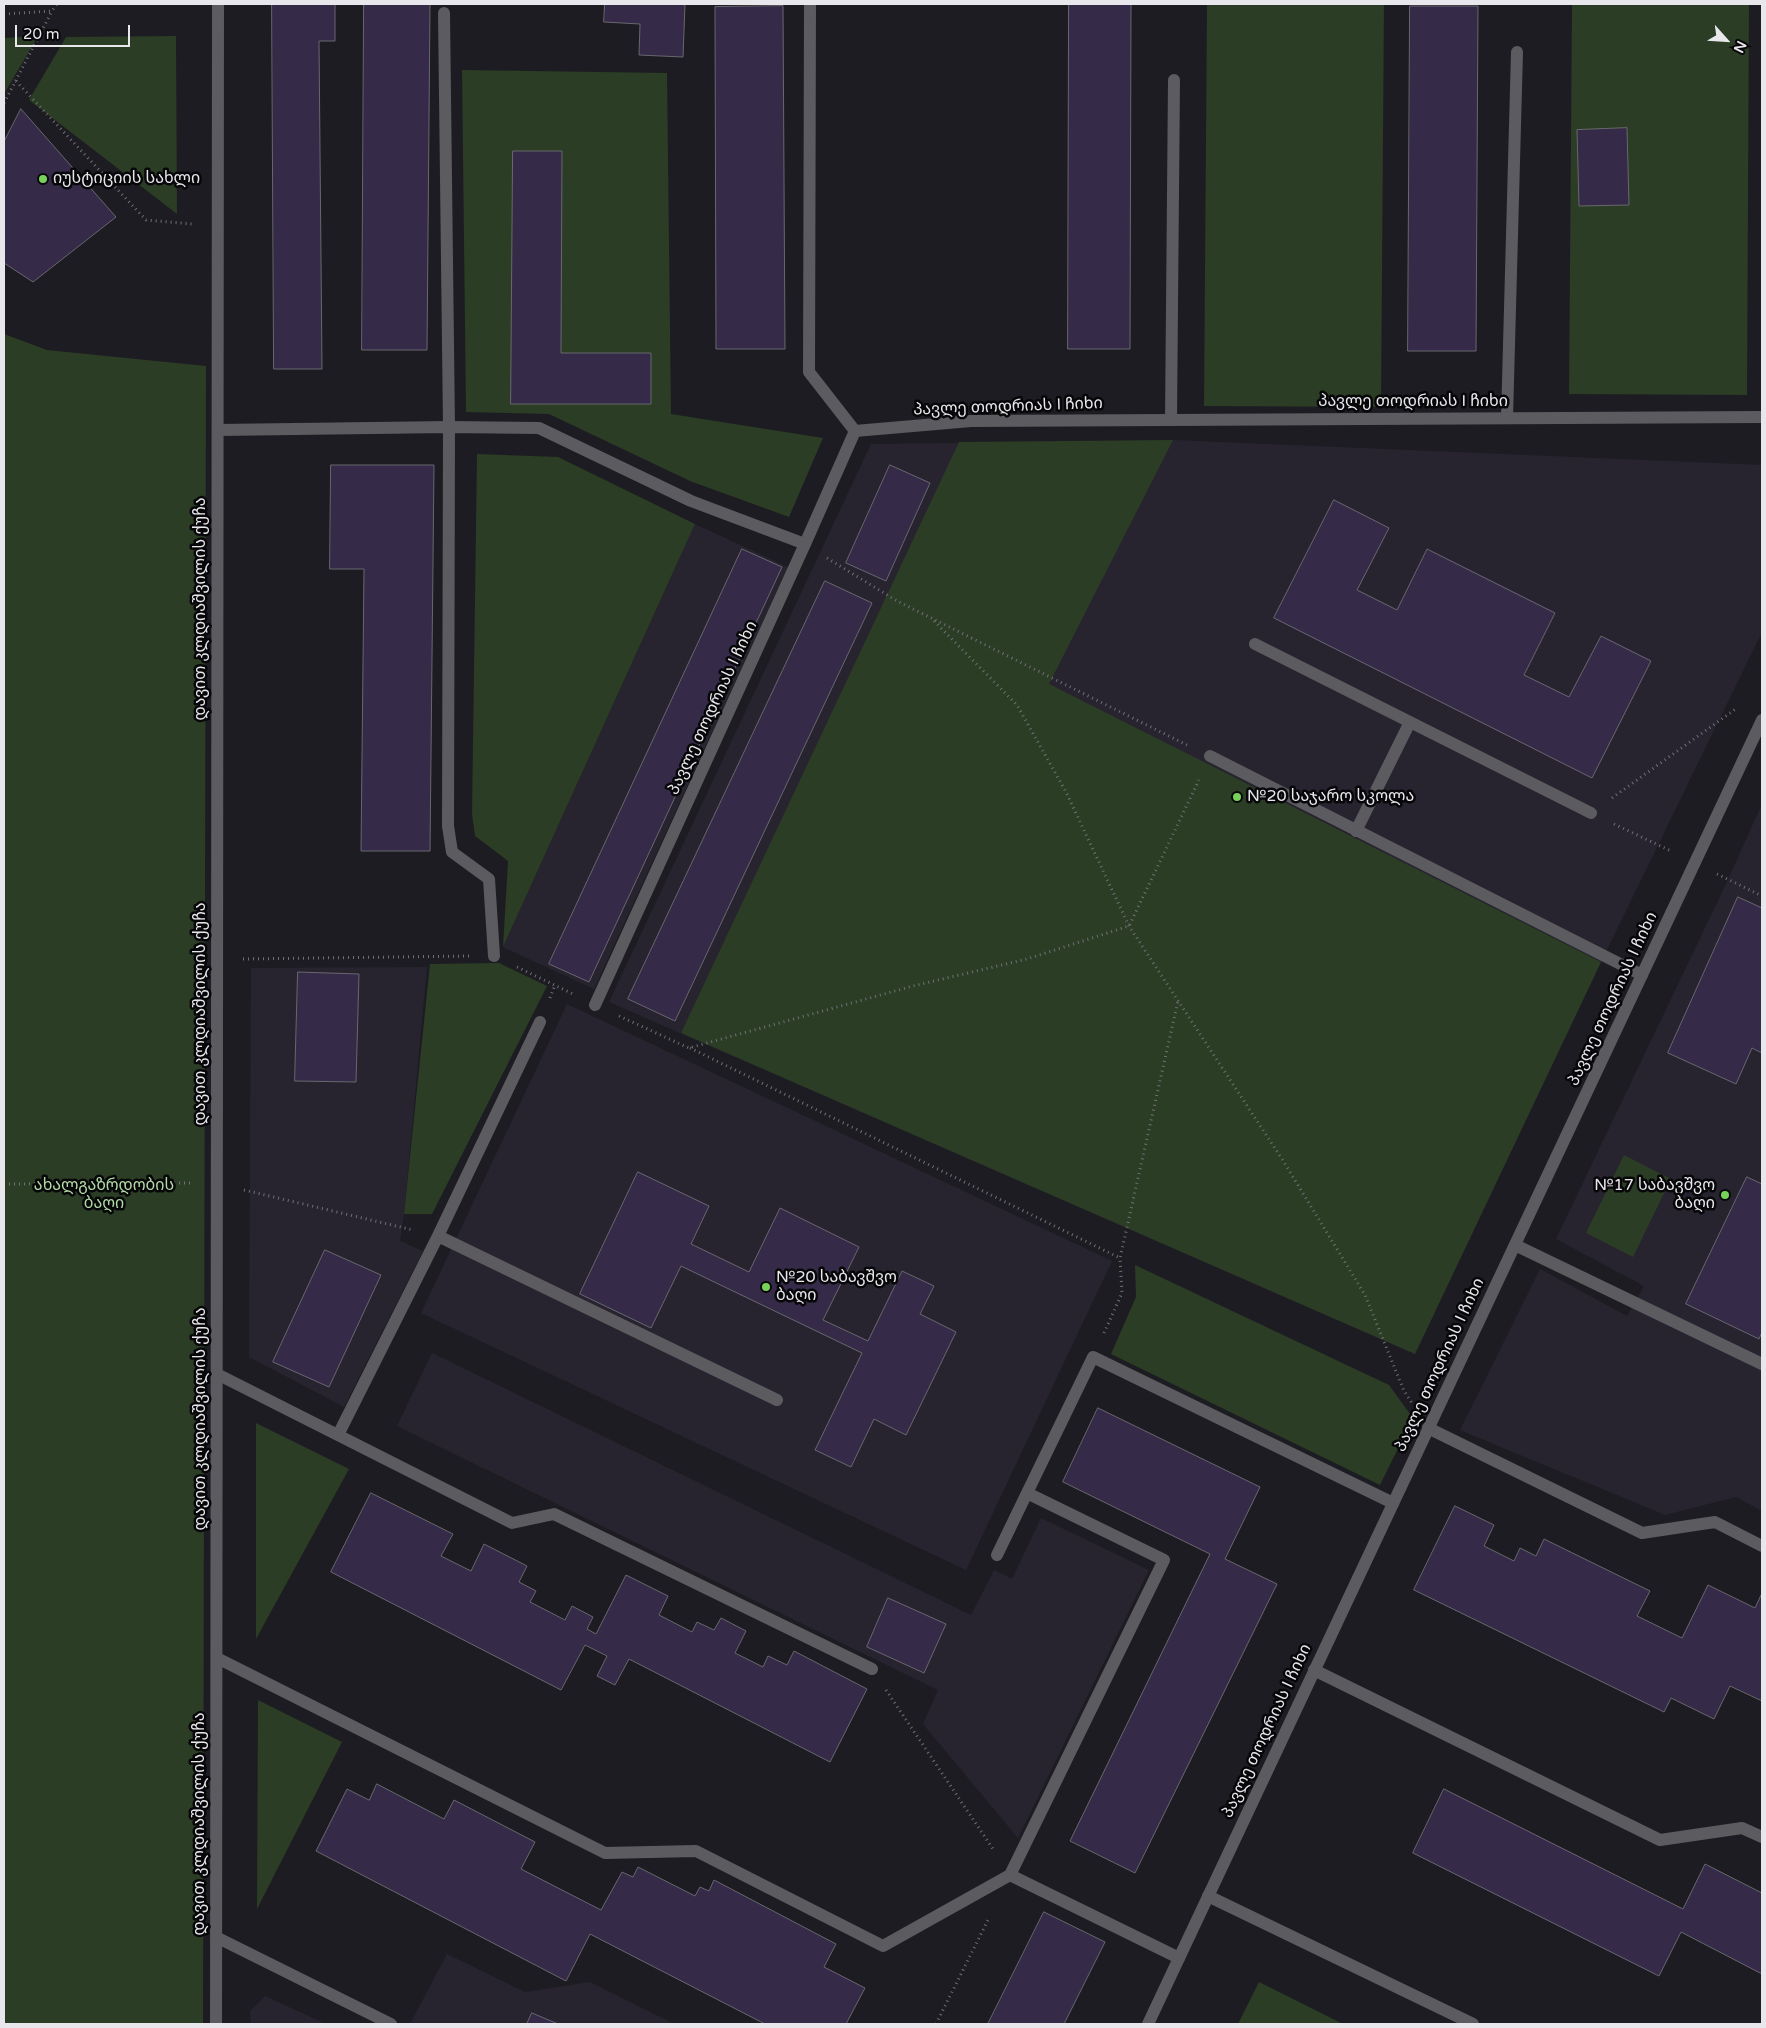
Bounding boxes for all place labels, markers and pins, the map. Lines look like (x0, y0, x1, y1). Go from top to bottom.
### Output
place label: იუსტიციის სახლი (53, 169, 200, 189)
marker: იუსტიციის სახლი (37, 173, 49, 185)
place label: №20 საჯარო სკოლა (1247, 787, 1414, 807)
marker: №20 საჯარო სკოლა (1231, 791, 1243, 803)
place label: №17 საბავშვო ბაღი (1594, 1176, 1715, 1214)
marker: №17 საბავშვო ბაღი (1719, 1189, 1731, 1201)
place label: №20 საბავშვო ბაღი (776, 1268, 897, 1306)
marker: №20 საბავშვო ბაღი (760, 1281, 772, 1293)

